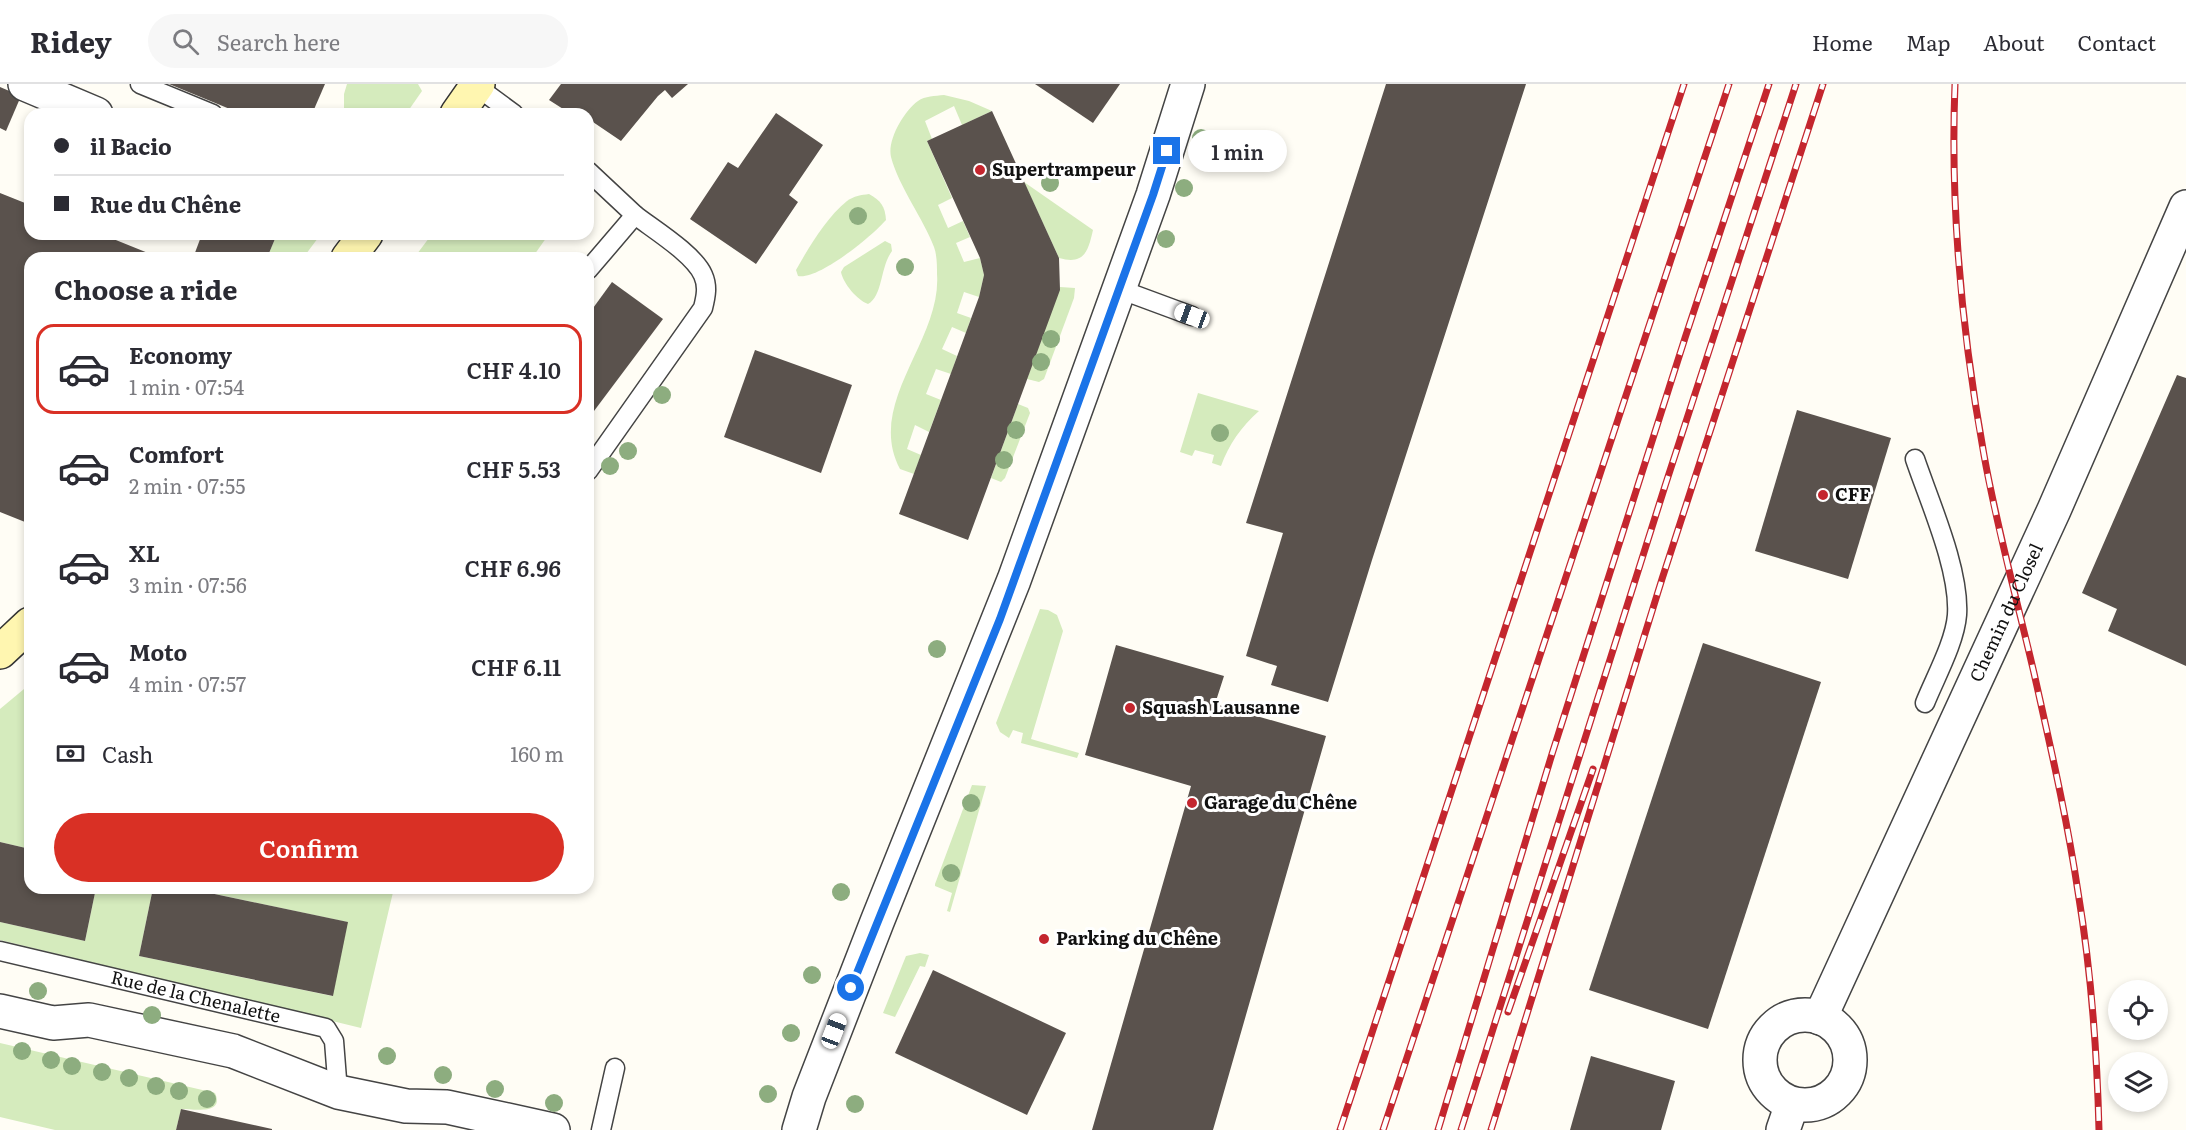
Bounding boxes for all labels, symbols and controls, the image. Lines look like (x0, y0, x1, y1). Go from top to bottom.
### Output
search box (148, 14, 568, 68)
text: Ridey (30, 20, 112, 62)
icon: search (169, 25, 202, 58)
text: Search here (217, 25, 340, 58)
text: Home (1812, 26, 1873, 57)
text: Map (1906, 26, 1950, 57)
text: About (1983, 26, 2045, 57)
text: Contact (2078, 26, 2156, 57)
text: il Bacio (90, 129, 172, 162)
callout: 1 min (1188, 130, 1287, 172)
text: 1 min (1211, 136, 1264, 166)
route end (1153, 137, 1180, 164)
place label: Supertrampeur (992, 155, 1136, 182)
marker: Supertrampeur (973, 163, 987, 177)
text: Rue du Chêne (90, 187, 241, 220)
text: Choose a ride (54, 268, 237, 308)
car (1172, 301, 1212, 331)
text: Economy (129, 338, 232, 371)
icon: car (57, 342, 111, 396)
text: CHF 4.10 (466, 353, 561, 386)
text: 1 min · 07:54 (129, 371, 244, 401)
text: Comfort (129, 437, 224, 470)
icon: car (57, 441, 111, 495)
text: CHF 5.53 (466, 452, 561, 485)
text: 2 min · 07:55 (129, 470, 245, 500)
place label: CFF (1835, 480, 1871, 507)
marker: CFF (1816, 488, 1830, 502)
text: XL (129, 536, 160, 569)
street label: Chemin du Closel (1962, 539, 2049, 686)
icon: car (57, 540, 111, 594)
text: CHF 6.96 (464, 551, 561, 584)
text: 3 min · 07:56 (129, 569, 247, 599)
text: Moto (129, 635, 187, 668)
icon: car (57, 639, 111, 693)
text: CHF 6.11 (471, 650, 561, 683)
text: 4 min · 07:57 (129, 668, 246, 698)
place label: Squash Lausanne (1142, 693, 1300, 720)
marker: Squash Lausanne (1123, 701, 1137, 715)
icon: cash (54, 737, 87, 770)
text: Cash (102, 737, 153, 770)
text: 160 m (510, 738, 564, 768)
place label: Garage du Chêne (1204, 788, 1357, 815)
marker: Garage du Chêne (1185, 796, 1199, 810)
button: Confirm (54, 813, 564, 882)
place label: Parking du Chêne (1056, 924, 1218, 951)
marker: Parking du Chêne (1037, 932, 1051, 946)
street label: Rue de la Chenalette (108, 963, 284, 1029)
route start (837, 974, 864, 1001)
map controls (2108, 980, 2168, 1112)
button: locate (2108, 980, 2168, 1040)
car (819, 1011, 849, 1051)
button: layers (2108, 1052, 2168, 1112)

